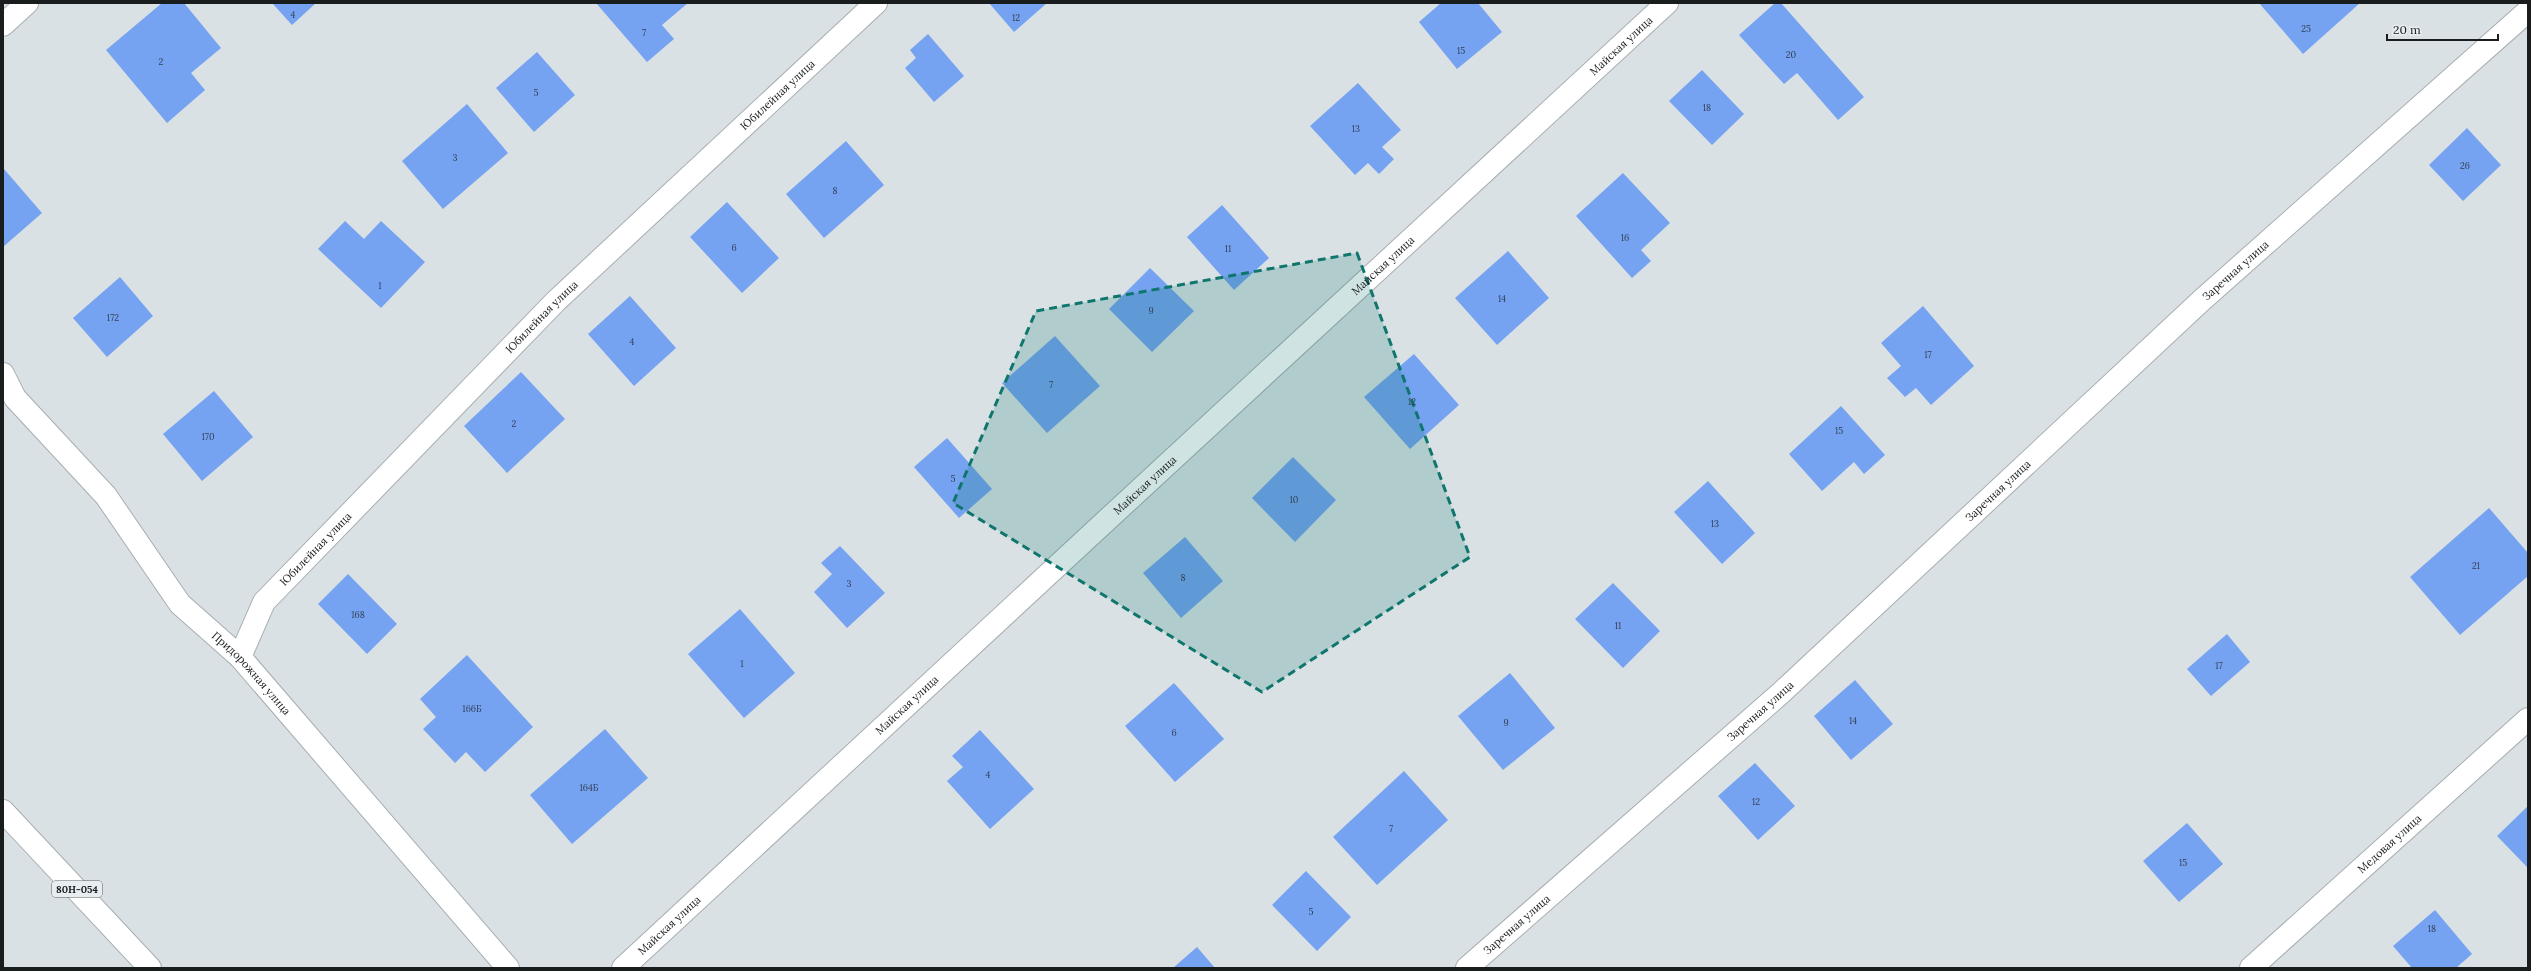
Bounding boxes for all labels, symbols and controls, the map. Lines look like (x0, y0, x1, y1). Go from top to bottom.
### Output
house number: 4 (291, 9, 296, 20)
house number: 12 (1012, 12, 1020, 23)
street label: Майская улица (1587, 13, 1656, 78)
scale bar (2387, 16, 2498, 42)
text: 20 m (2393, 22, 2421, 37)
house number: 25 (2301, 23, 2311, 34)
house number: 7 (642, 27, 646, 38)
house number: 15 (1457, 45, 1465, 56)
house number: 20 (1786, 49, 1797, 60)
house number: 2 (159, 56, 164, 67)
street label: Юбилейная улица (737, 56, 818, 133)
house number: 5 (534, 87, 539, 98)
house number: 18 (1703, 102, 1711, 113)
house number: 13 (1352, 123, 1360, 134)
house number: 3 (452, 152, 458, 163)
house number: 26 (2460, 160, 2470, 171)
house number: 8 (832, 185, 838, 196)
house number: 16 (1621, 232, 1629, 243)
street label: Майская улица (1348, 233, 1418, 298)
street label: Заречная улица (2199, 237, 2272, 304)
house number: 6 (731, 242, 737, 253)
house number: 11 (1225, 243, 1231, 254)
street label: Юбилейная улица (502, 277, 581, 356)
house number: 1 (378, 280, 382, 291)
house number: 14 (1498, 293, 1506, 304)
house number: 9 (1148, 305, 1154, 316)
house number: 172 (107, 312, 119, 323)
house number: 4 (630, 336, 635, 347)
house number: 17 (1924, 349, 1932, 360)
house number: 7 (1049, 379, 1053, 390)
house number: 12 (1408, 396, 1416, 407)
house number: 2 (512, 418, 517, 429)
house number: 15 (1835, 425, 1843, 436)
house number: 170 (201, 431, 215, 442)
street label: Майская улица (1110, 452, 1179, 518)
street label: Заречная улица (1962, 457, 2034, 524)
house number: 5 (951, 473, 956, 484)
house number: 10 (1290, 494, 1299, 505)
street label: Юбилейная улица (277, 509, 355, 589)
house number: 13 (1711, 518, 1719, 529)
house number: 21 (2472, 560, 2480, 571)
house number: 8 (1180, 572, 1186, 583)
house number: 3 (846, 578, 852, 589)
house number: 168 (351, 609, 365, 620)
house number: 11 (1615, 620, 1621, 631)
street label: Придорожная улица (209, 628, 294, 718)
house number: 1 (740, 658, 744, 669)
house number: 17 (2215, 660, 2223, 671)
street label: Майская улица (872, 672, 941, 737)
street label: Заречная улица (1724, 678, 1797, 744)
house number: 166Б (462, 703, 482, 714)
house number: 14 (1849, 715, 1857, 726)
house number: 9 (1503, 717, 1509, 728)
house number: 6 (1171, 727, 1177, 738)
house number: 4 (986, 769, 991, 780)
house number: 164Б (580, 782, 599, 793)
house number: 12 (1752, 796, 1760, 807)
street label: Медовая улица (2355, 811, 2424, 876)
house number: 7 (1389, 823, 1393, 834)
house number: 15 (2179, 857, 2187, 868)
road number: 80Н-054 (52, 881, 102, 897)
street label: Заречная улица (1480, 891, 1553, 958)
street label: Майская улица (635, 892, 704, 958)
house number: 5 (1309, 906, 1314, 917)
house number: 18 (2428, 923, 2436, 934)

